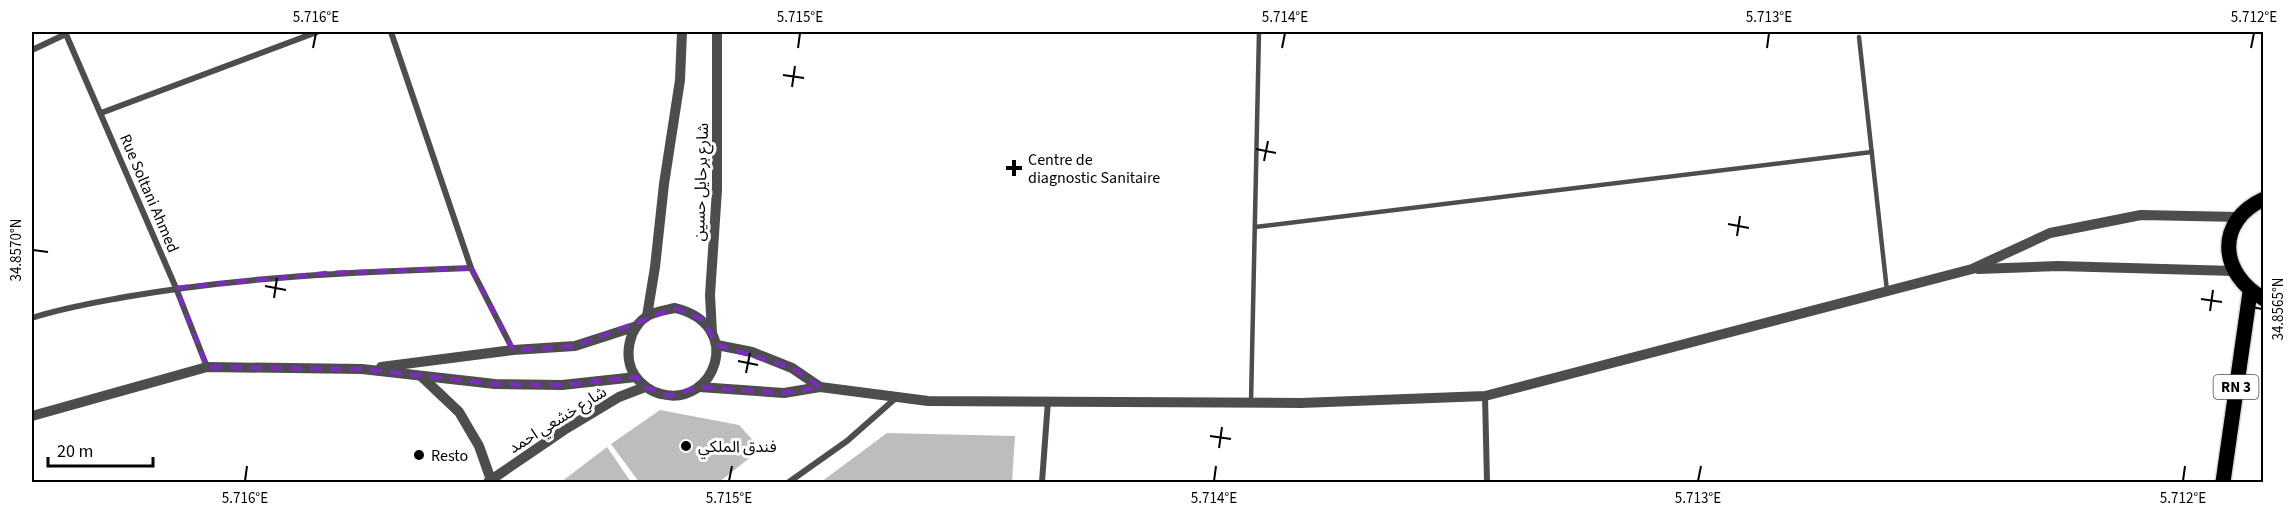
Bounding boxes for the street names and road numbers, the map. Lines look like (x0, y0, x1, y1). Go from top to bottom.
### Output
street label: شارع برحايل حسين (688, 122, 715, 242)
street label: Rue Soltani Ahmed (114, 131, 184, 256)
road number: RN 3 (2214, 375, 2258, 399)
street label: شارع خشعي احمد (504, 381, 611, 460)

